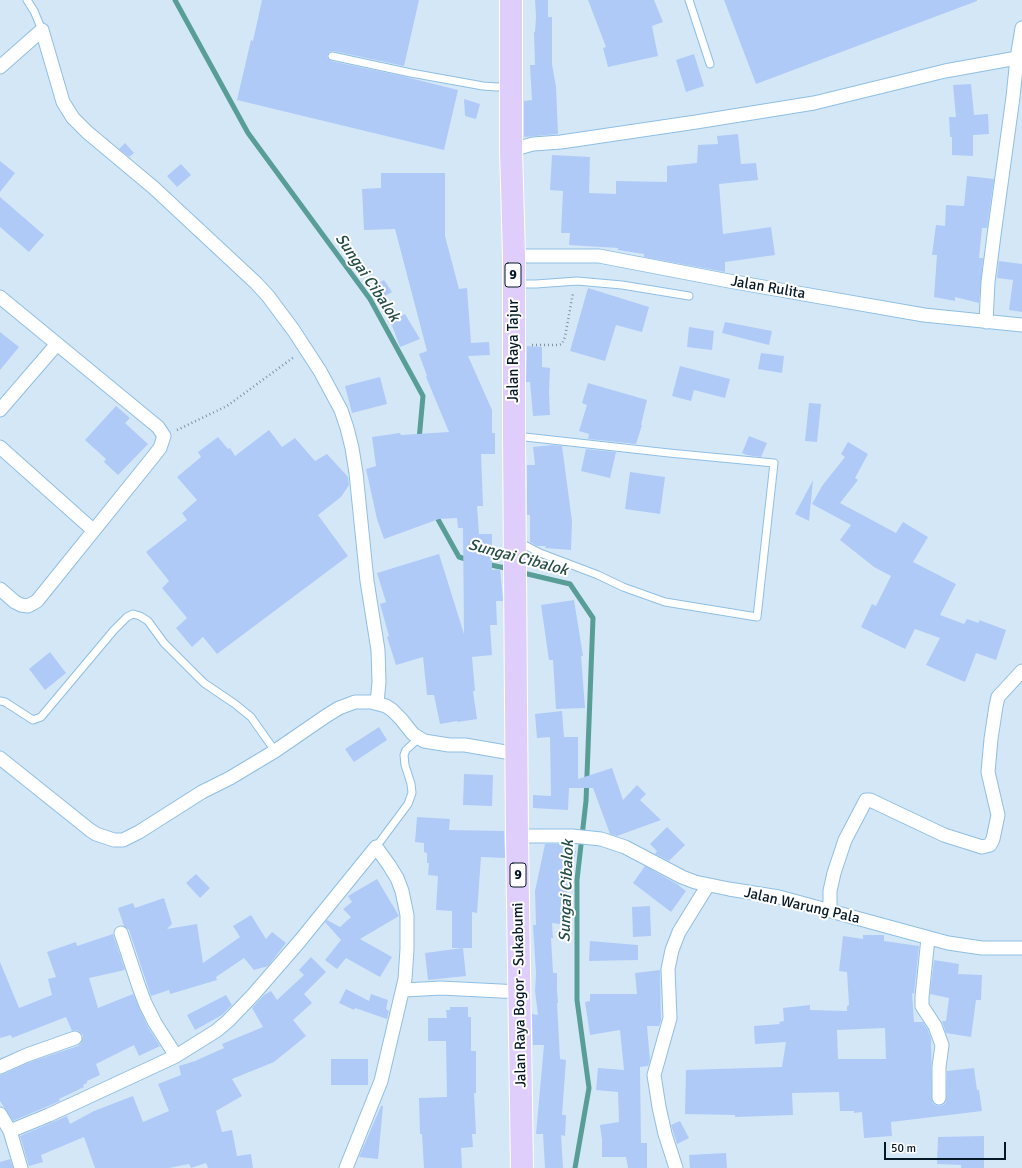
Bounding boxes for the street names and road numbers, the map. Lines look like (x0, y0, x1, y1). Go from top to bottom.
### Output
road number: 9 (505, 263, 521, 287)
street label: Jalan Rulita (729, 273, 807, 303)
street label: Jalan Raya Tajur (505, 299, 523, 403)
road number: 9 (510, 863, 526, 887)
street label: Jalan Warung Pala (742, 884, 862, 928)
street label: Jalan Raya Bogor - Sukabumi (509, 902, 531, 1088)

